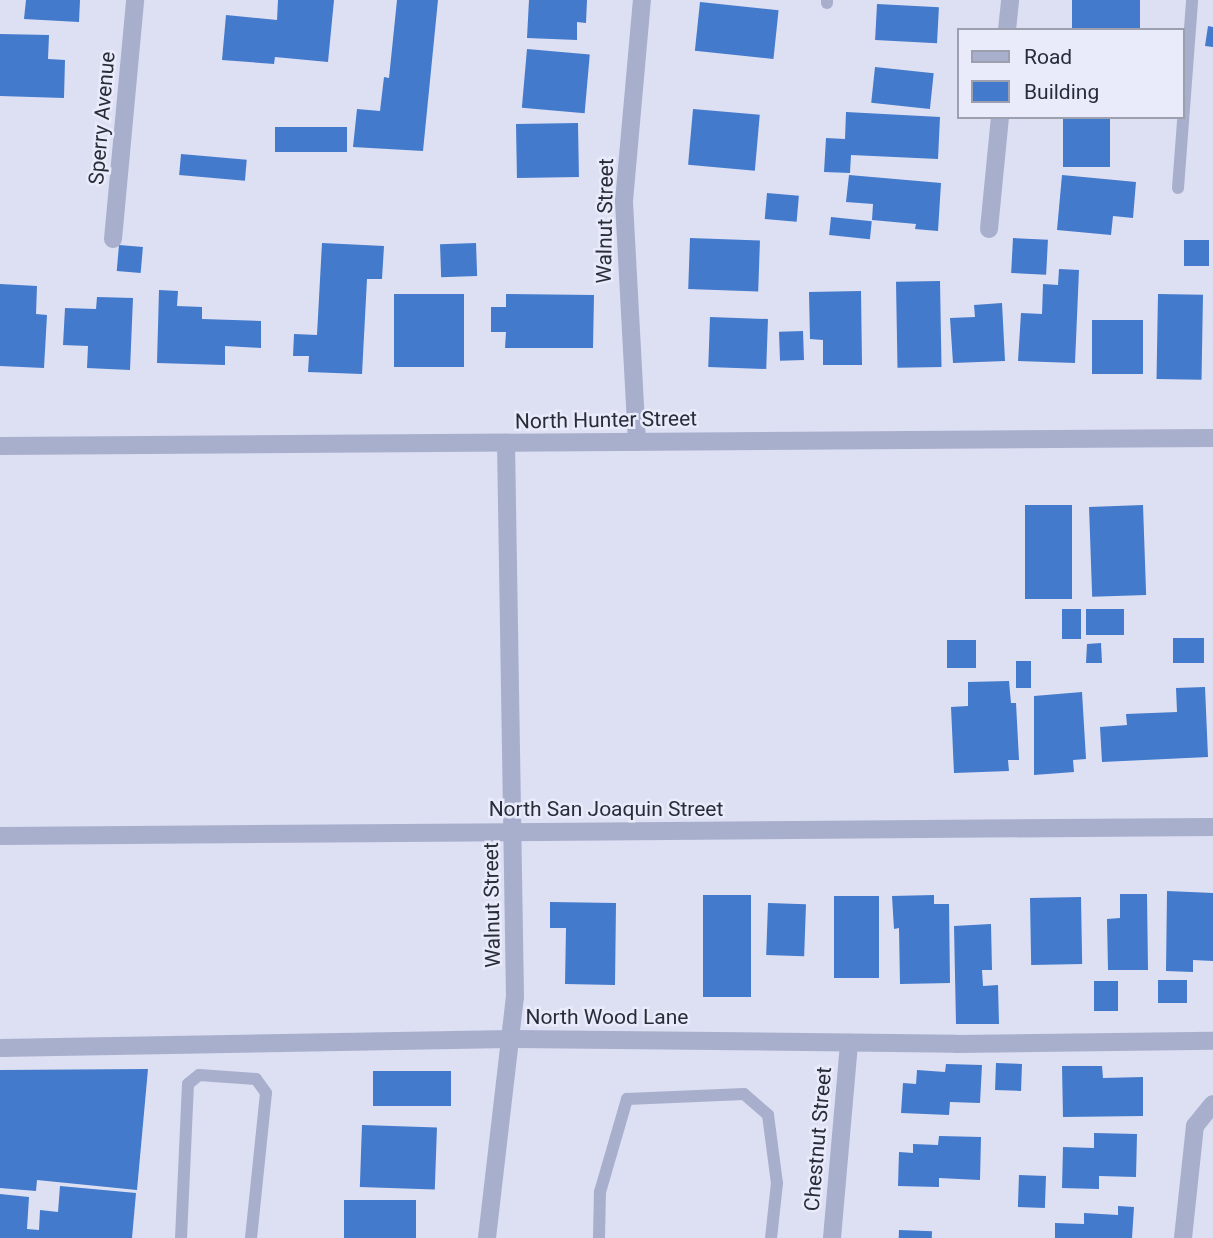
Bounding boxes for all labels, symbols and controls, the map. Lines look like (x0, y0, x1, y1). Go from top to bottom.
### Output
legend (958, 28, 1185, 119)
text: Road (1024, 45, 1072, 69)
street label: Sperry Avenue (84, 50, 120, 186)
text: Building (1024, 80, 1099, 104)
street label: Walnut Street (591, 158, 619, 284)
street label: North Hunter Street (515, 406, 697, 434)
street label: North San Joaquin Street (489, 796, 723, 822)
street label: Walnut Street (478, 842, 506, 968)
street label: North Wood Lane (525, 1004, 689, 1030)
street label: Chestnut Street (799, 1066, 837, 1212)

